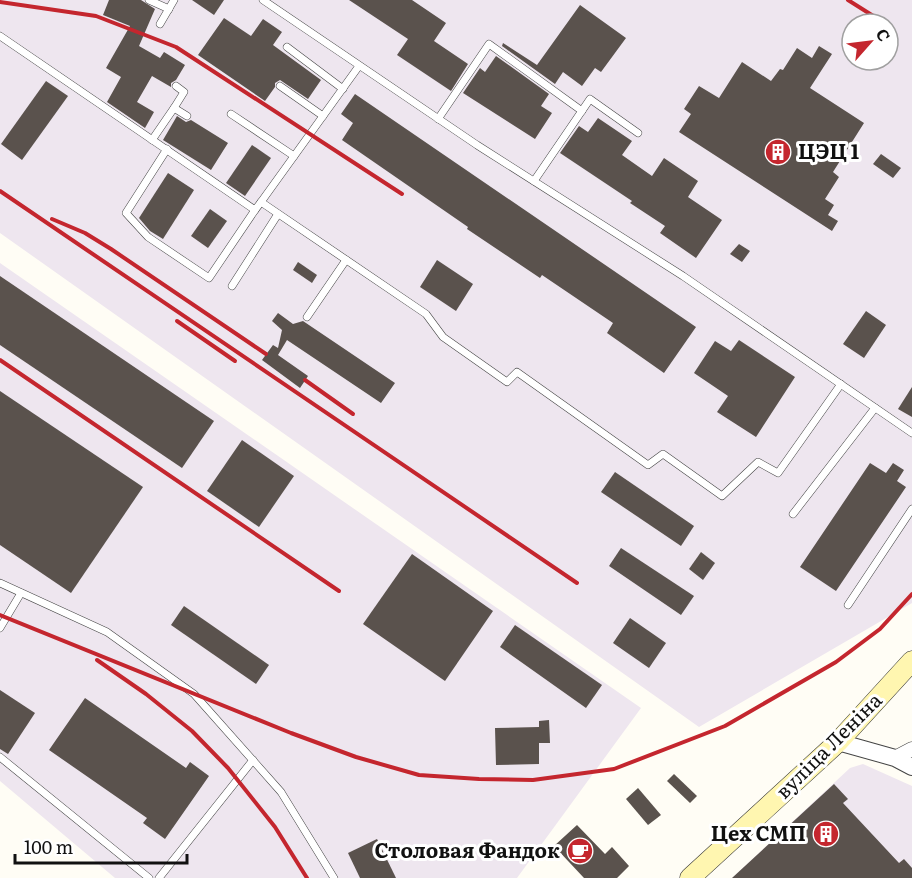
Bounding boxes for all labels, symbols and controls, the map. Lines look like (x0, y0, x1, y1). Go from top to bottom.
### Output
north arrow (840, 12, 900, 72)
text: С (871, 24, 897, 45)
place label: ЦЭЦ 1 (798, 135, 859, 165)
building icon: ЦЭЦ 1 (763, 137, 793, 167)
street label: вуліца Леніна (768, 684, 888, 805)
place label: Цех СМП (711, 817, 806, 847)
building icon: Цех СМП (811, 819, 841, 849)
scale bar (15, 827, 188, 865)
text: 100 m (24, 833, 73, 860)
place label: Столовая Фандок (375, 834, 560, 864)
cafe icon: Столовая Фандок (565, 836, 595, 866)

